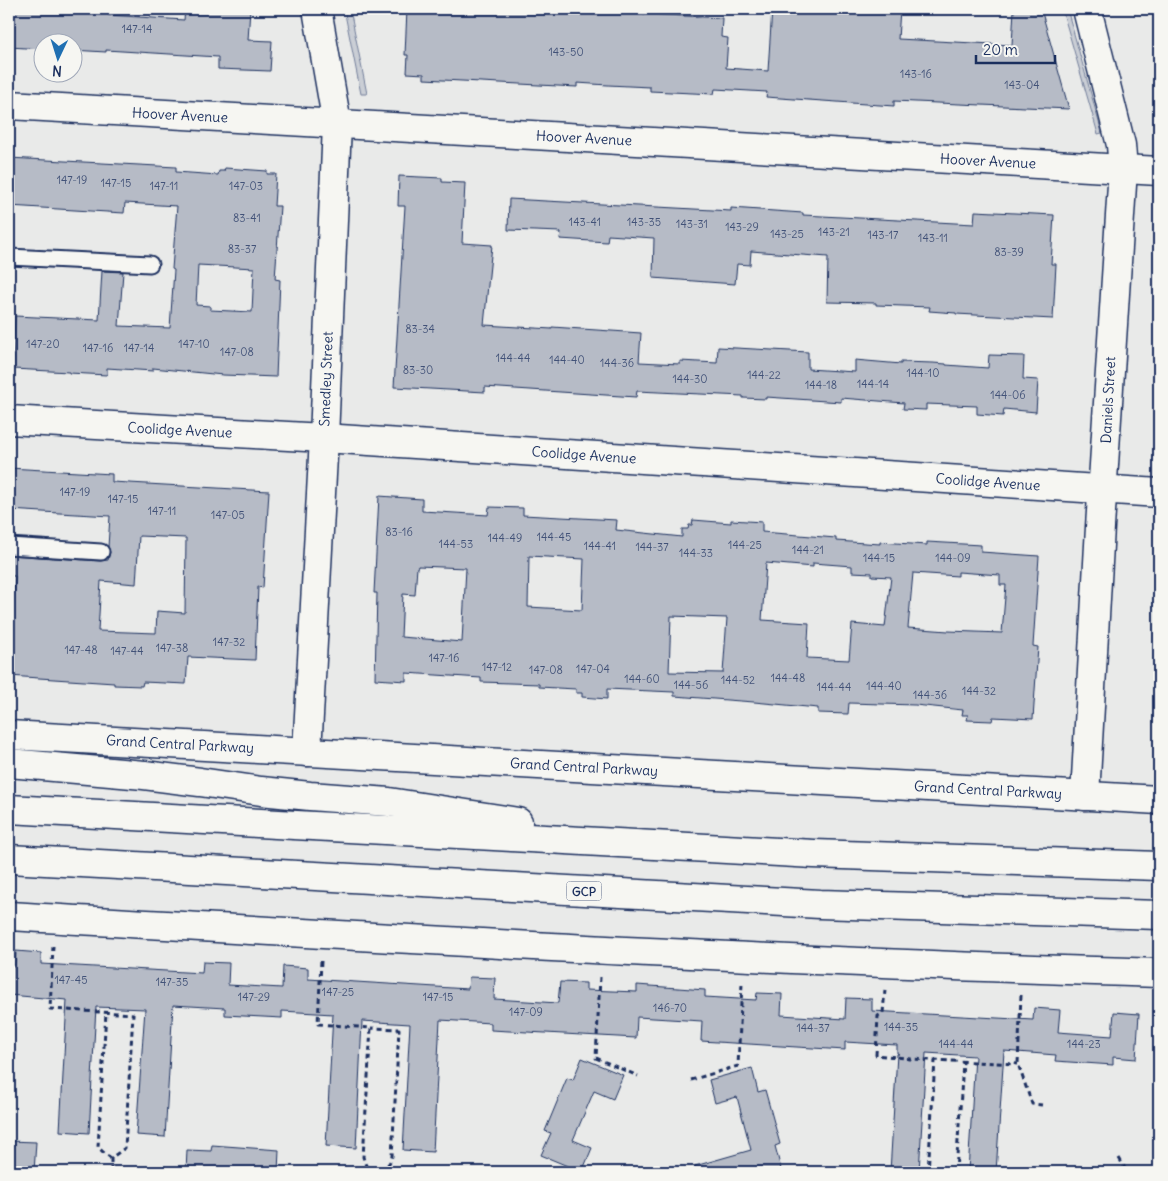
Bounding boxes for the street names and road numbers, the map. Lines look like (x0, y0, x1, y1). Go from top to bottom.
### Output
street label: Hoover Avenue (132, 103, 228, 127)
street label: Hoover Avenue (536, 126, 632, 150)
street label: Hoover Avenue (940, 149, 1036, 173)
street label: Smedley Street (315, 331, 337, 427)
street label: Daniels Street (1097, 356, 1119, 444)
street label: Coolidge Avenue (127, 418, 233, 442)
street label: Coolidge Avenue (531, 442, 637, 468)
street label: Coolidge Avenue (935, 469, 1041, 495)
street label: Grand Central Parkway (106, 731, 254, 757)
street label: Grand Central Parkway (510, 754, 658, 780)
street label: Grand Central Parkway (914, 777, 1062, 803)
road number: GCP (566, 881, 602, 900)

